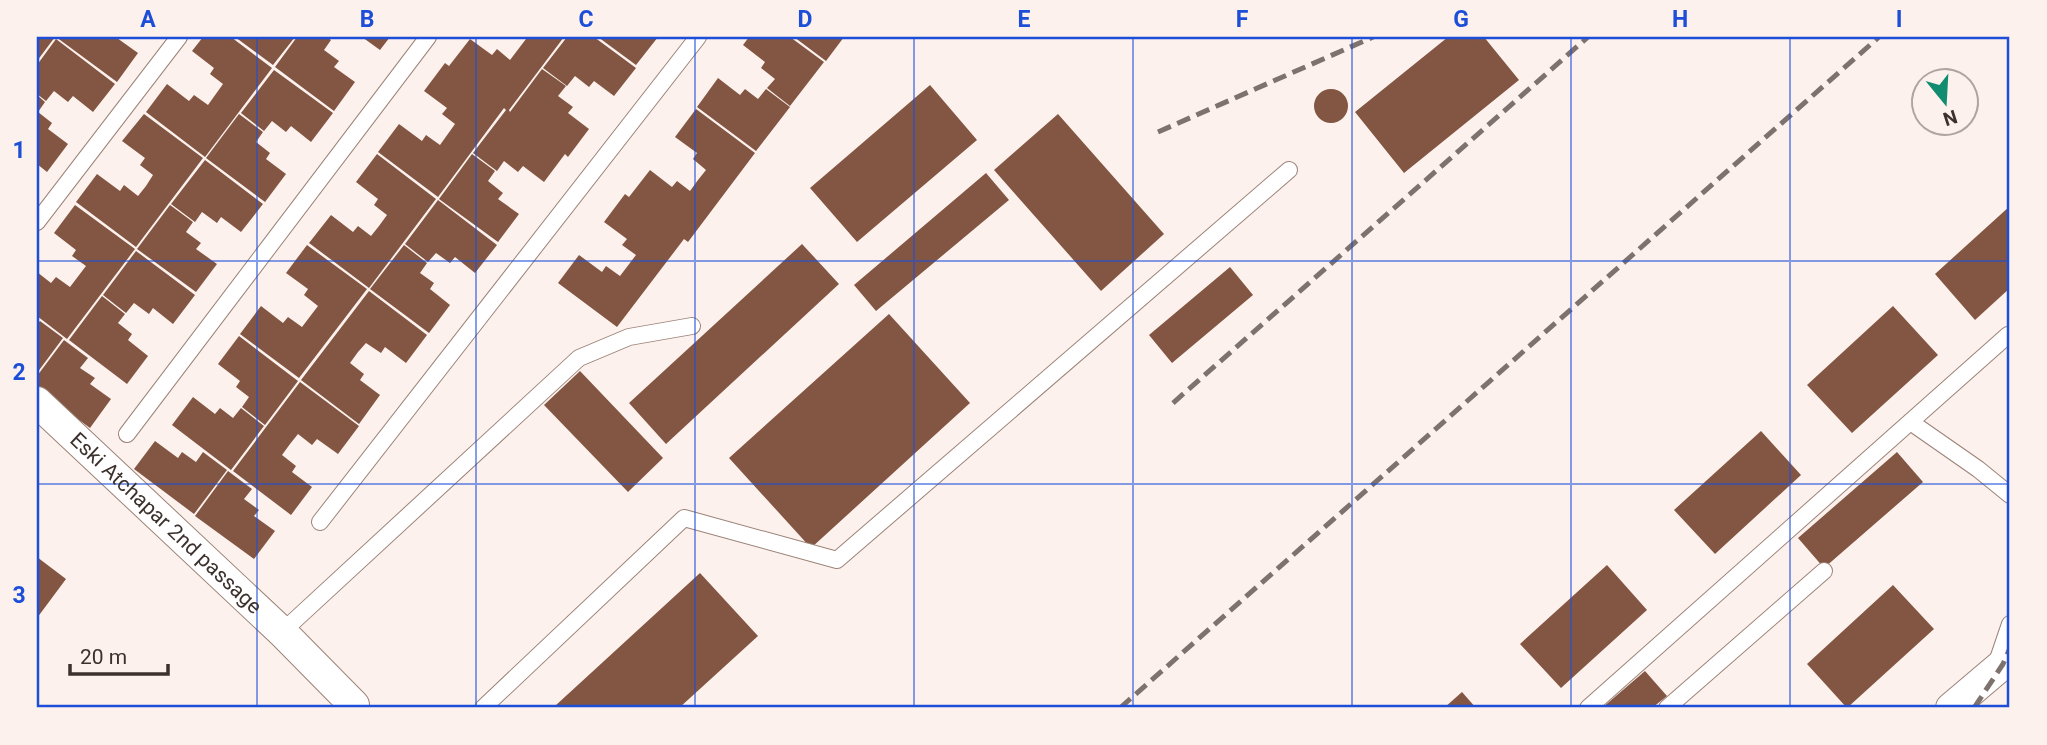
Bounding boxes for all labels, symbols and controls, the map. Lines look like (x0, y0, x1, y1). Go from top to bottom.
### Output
text: A (140, 6, 156, 33)
text: B (360, 6, 374, 33)
text: C (578, 6, 594, 33)
text: D (798, 6, 812, 33)
text: E (1018, 6, 1031, 33)
text: F (1236, 6, 1249, 33)
text: G (1453, 6, 1469, 33)
text: H (1672, 6, 1688, 33)
text: I (1896, 6, 1902, 33)
north arrow (1910, 66, 1980, 136)
text: N (1940, 105, 1960, 131)
text: 1 (12, 137, 26, 164)
text: 2 (12, 359, 26, 386)
street label: Eski Atchapar 2nd passage (65, 428, 267, 619)
text: 3 (12, 582, 26, 609)
scale bar (70, 633, 168, 677)
text: 20 m (80, 645, 127, 669)

